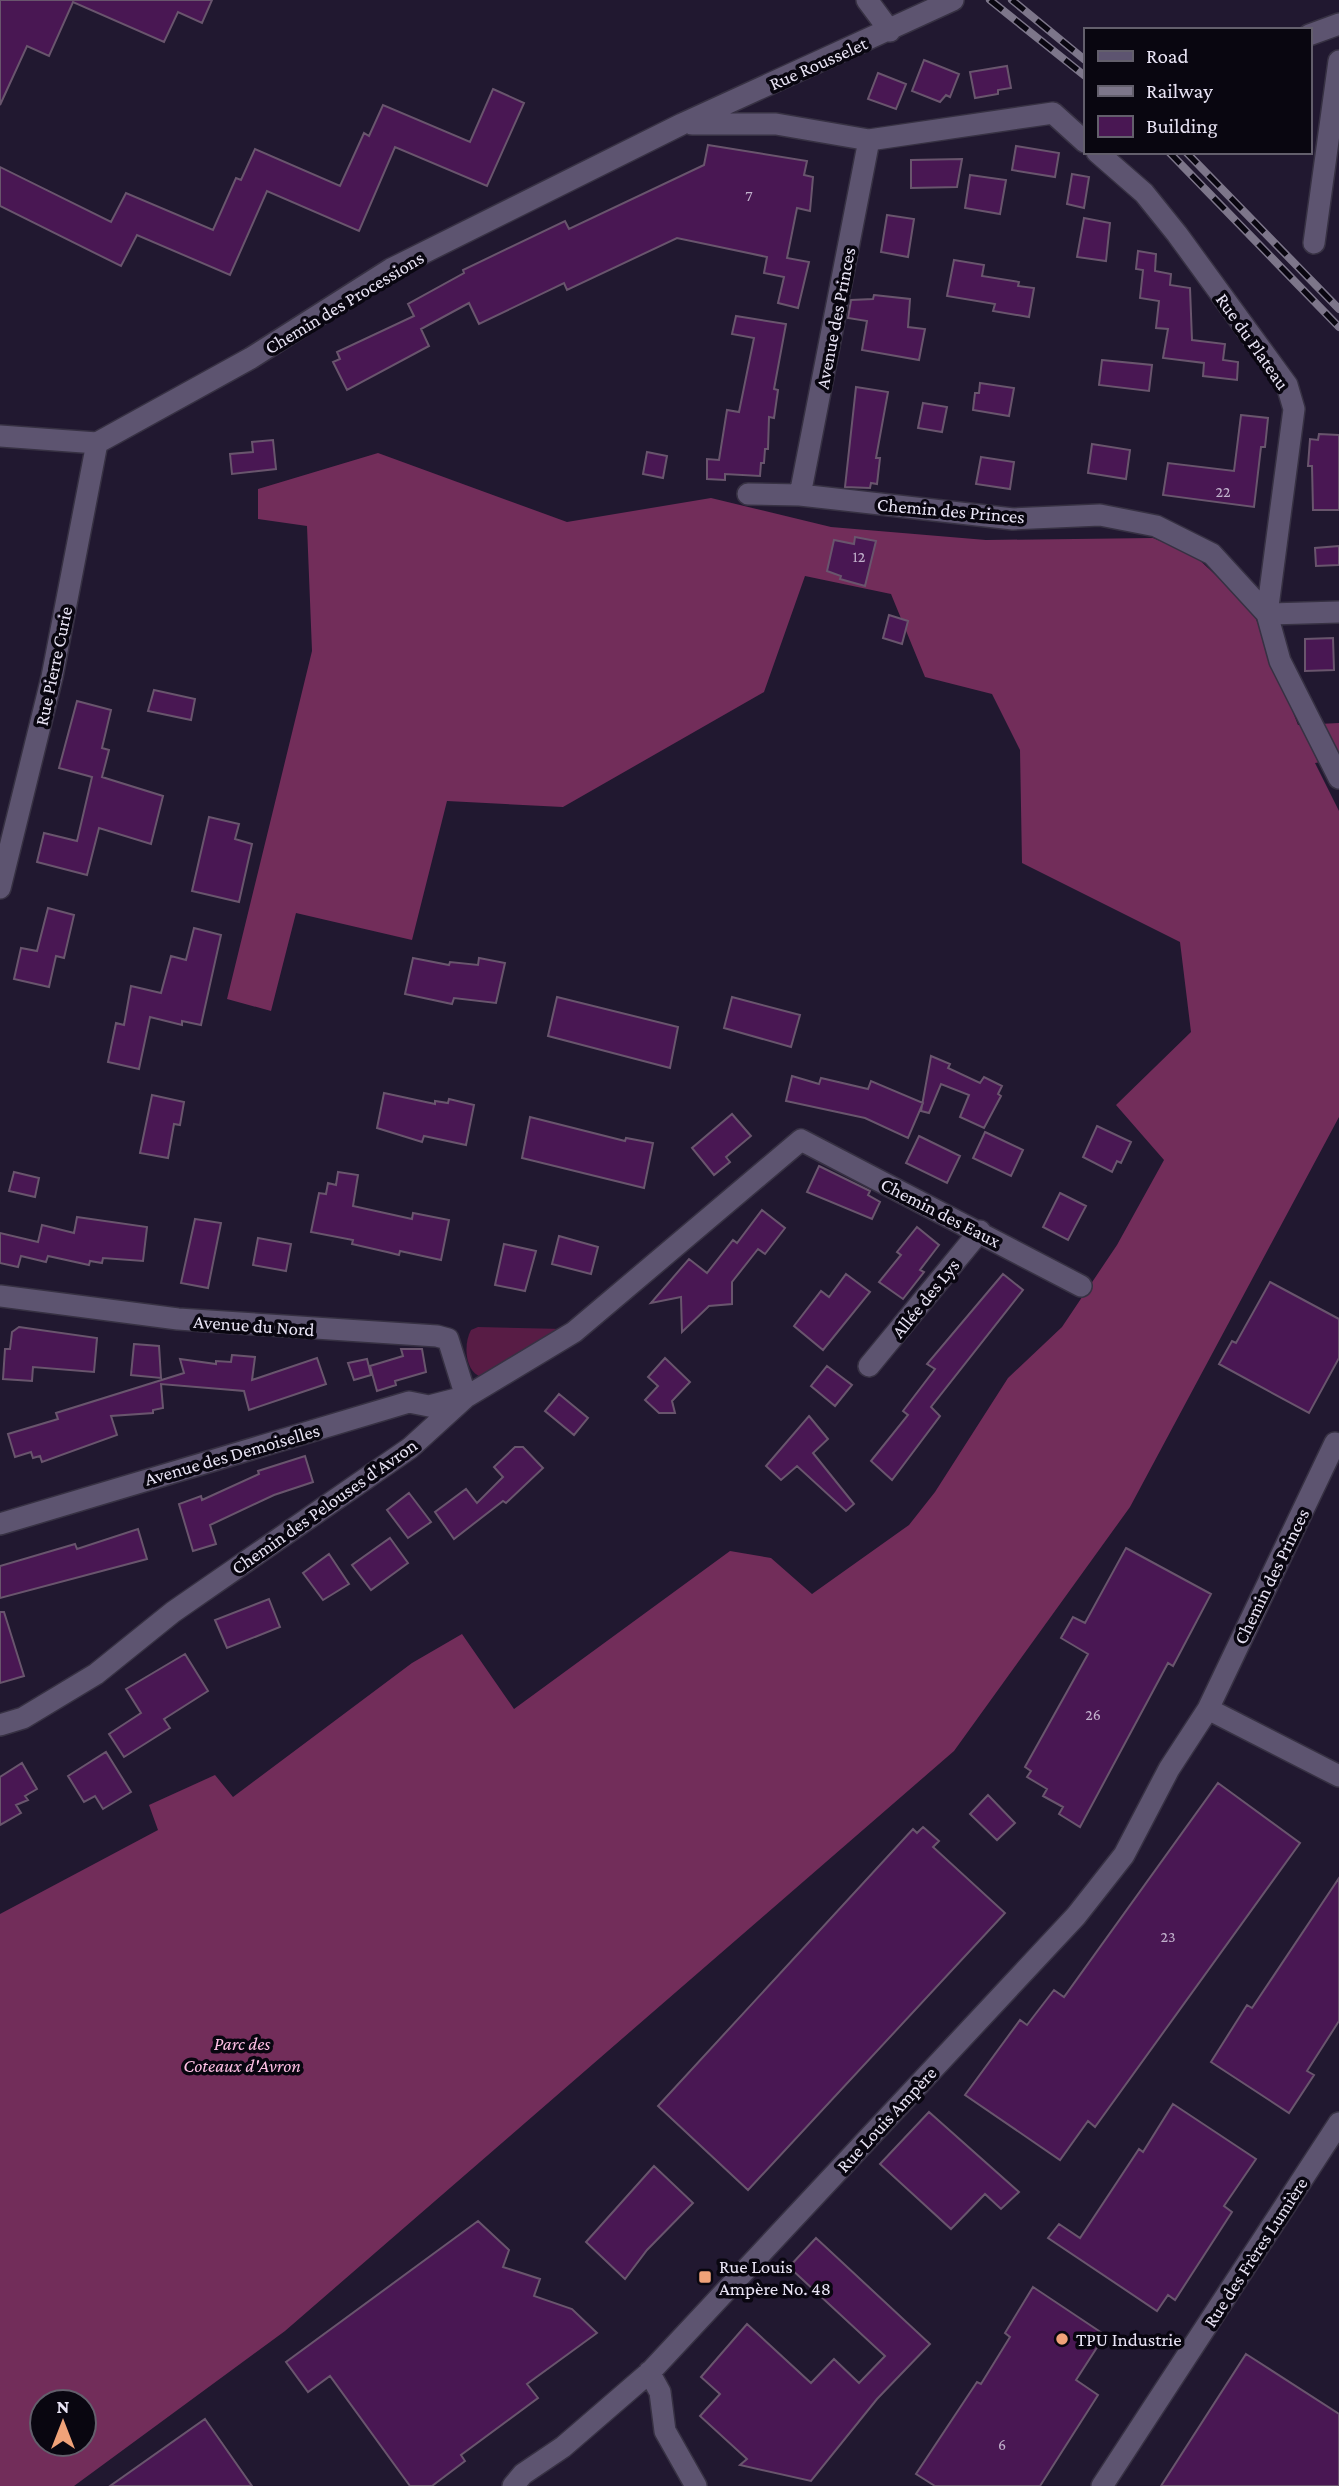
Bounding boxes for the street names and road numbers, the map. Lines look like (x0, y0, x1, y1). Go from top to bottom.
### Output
street label: Rue Rousselet (766, 32, 871, 94)
street label: Avenue des Princes (811, 245, 860, 391)
street label: Chemin des Processions (261, 247, 427, 358)
street label: Rue du Plateau (1212, 289, 1293, 393)
street label: Chemin des Princes (876, 494, 1026, 527)
street label: Rue Pierre Curie (31, 605, 76, 728)
street label: Chemin des Eaux (878, 1173, 1004, 1252)
street label: Allée des Lys (887, 1255, 964, 1342)
street label: Avenue du Nord (193, 1311, 315, 1340)
street label: Avenue des Demoiselles (142, 1419, 322, 1490)
street label: Chemin des Pelouses d'Avron (228, 1434, 421, 1579)
street label: Chemin des Princes (1230, 1505, 1313, 1647)
street label: Rue Louis Ampère (832, 2062, 941, 2176)
street label: Rue des Frères Lumière (1199, 2174, 1312, 2331)

